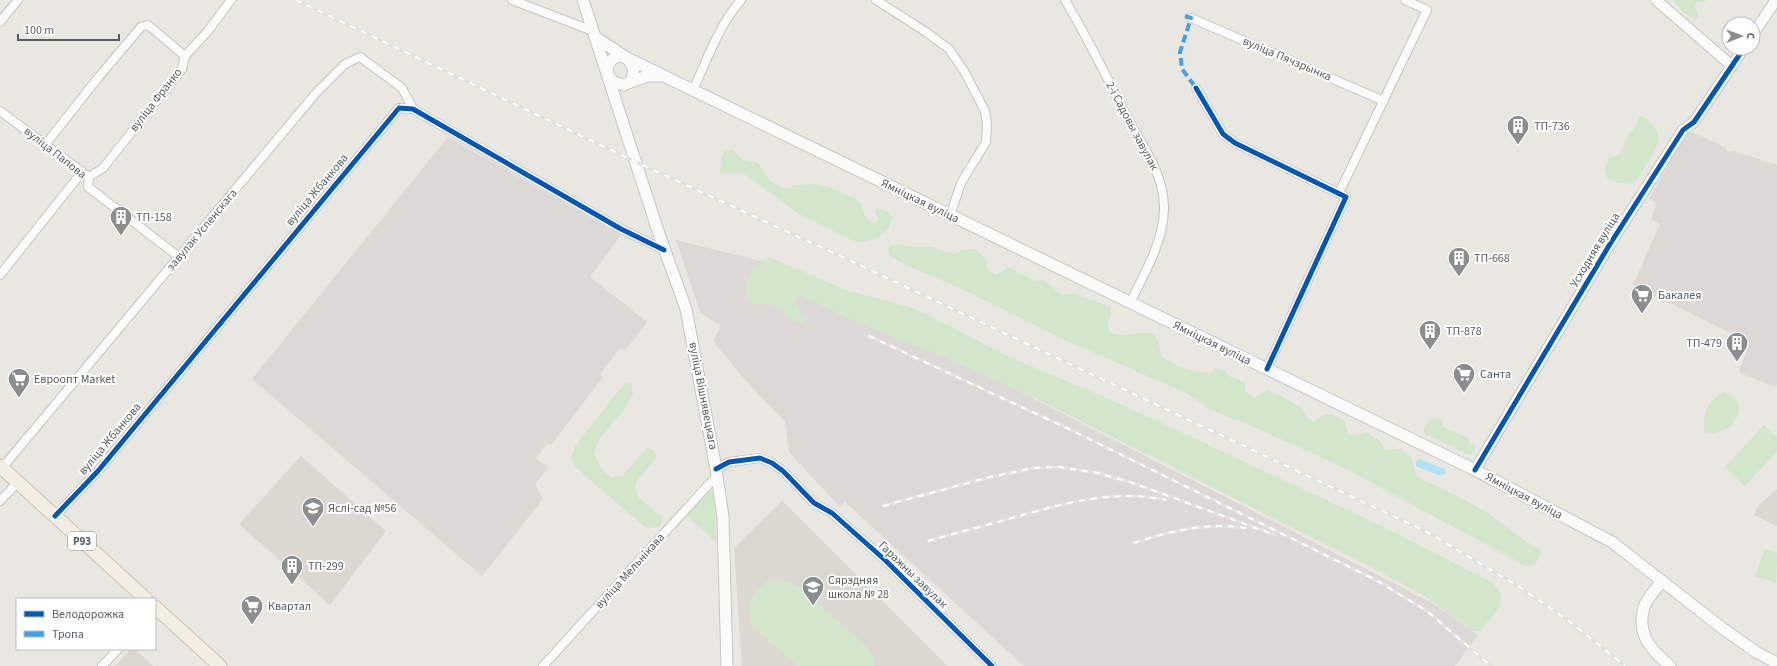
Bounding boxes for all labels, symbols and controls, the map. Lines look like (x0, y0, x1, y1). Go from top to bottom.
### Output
scale bar (18, 16, 119, 42)
north arrow (1721, 16, 1761, 56)
text: 100 m (24, 22, 54, 39)
street label: вуліца Пячэрынка (1240, 33, 1334, 85)
text: С (1743, 33, 1758, 40)
street label: вуліца Франко (126, 65, 186, 135)
street label: 2-і Садовы завулак (1101, 78, 1163, 174)
building icon: ТП-736 (1505, 113, 1531, 146)
place label: ТП-736 (1534, 118, 1570, 135)
street label: вуліца Папова (20, 123, 90, 183)
street label: вуліца Жбанкова (282, 150, 352, 230)
street label: Ямніцкая вуліца (878, 175, 962, 227)
street label: завулак Успенскага (163, 185, 241, 275)
building icon: ТП-158 (108, 204, 134, 237)
place label: ТП-158 (136, 209, 172, 226)
street label: Усходняя вуліца (1566, 209, 1624, 291)
building icon: ТП-668 (1446, 245, 1472, 278)
place label: ТП-668 (1474, 250, 1510, 267)
supermarket icon: Бакалея (1629, 282, 1655, 315)
place label: Бакалея (1658, 287, 1701, 304)
street label: Ямніцкая вуліца (1170, 317, 1254, 369)
building icon: ТП-878 (1417, 318, 1443, 351)
place label: ТП-878 (1446, 323, 1482, 340)
building icon: ТП-479 (1724, 330, 1750, 363)
place label: ТП-479 (1686, 335, 1722, 352)
street label: вуліца Вішнявецкага (684, 341, 722, 451)
supermarket icon: Санта (1451, 361, 1477, 394)
supermarket icon: Евроопт Market (6, 366, 32, 399)
place label: Санта (1480, 366, 1511, 383)
place label: Евроопт Market (34, 371, 115, 388)
street label: вуліца Жбанкова (75, 399, 145, 479)
street label: Ямніцкая вуліца (1482, 469, 1566, 523)
school or university icon: Яслі-сад №56 (300, 495, 326, 528)
place label: Яслі-сад №56 (328, 500, 397, 517)
street label: вуліца Мельнікава (591, 529, 669, 613)
road number: Р93 (68, 532, 96, 550)
street label: Гаражны завулак (875, 537, 951, 613)
building icon: ТП-299 (279, 553, 305, 586)
place label: ТП-299 (308, 558, 344, 575)
place label: Сярэдняя школа № 28 (828, 572, 889, 603)
school or university icon: Сярэдняя школа № 28 (800, 574, 826, 607)
supermarket icon: Квартал (239, 593, 265, 626)
legend (16, 598, 156, 650)
place label: Квартал (268, 598, 311, 615)
text: Велодорожка (52, 606, 124, 623)
text: Тропа (52, 626, 84, 643)

